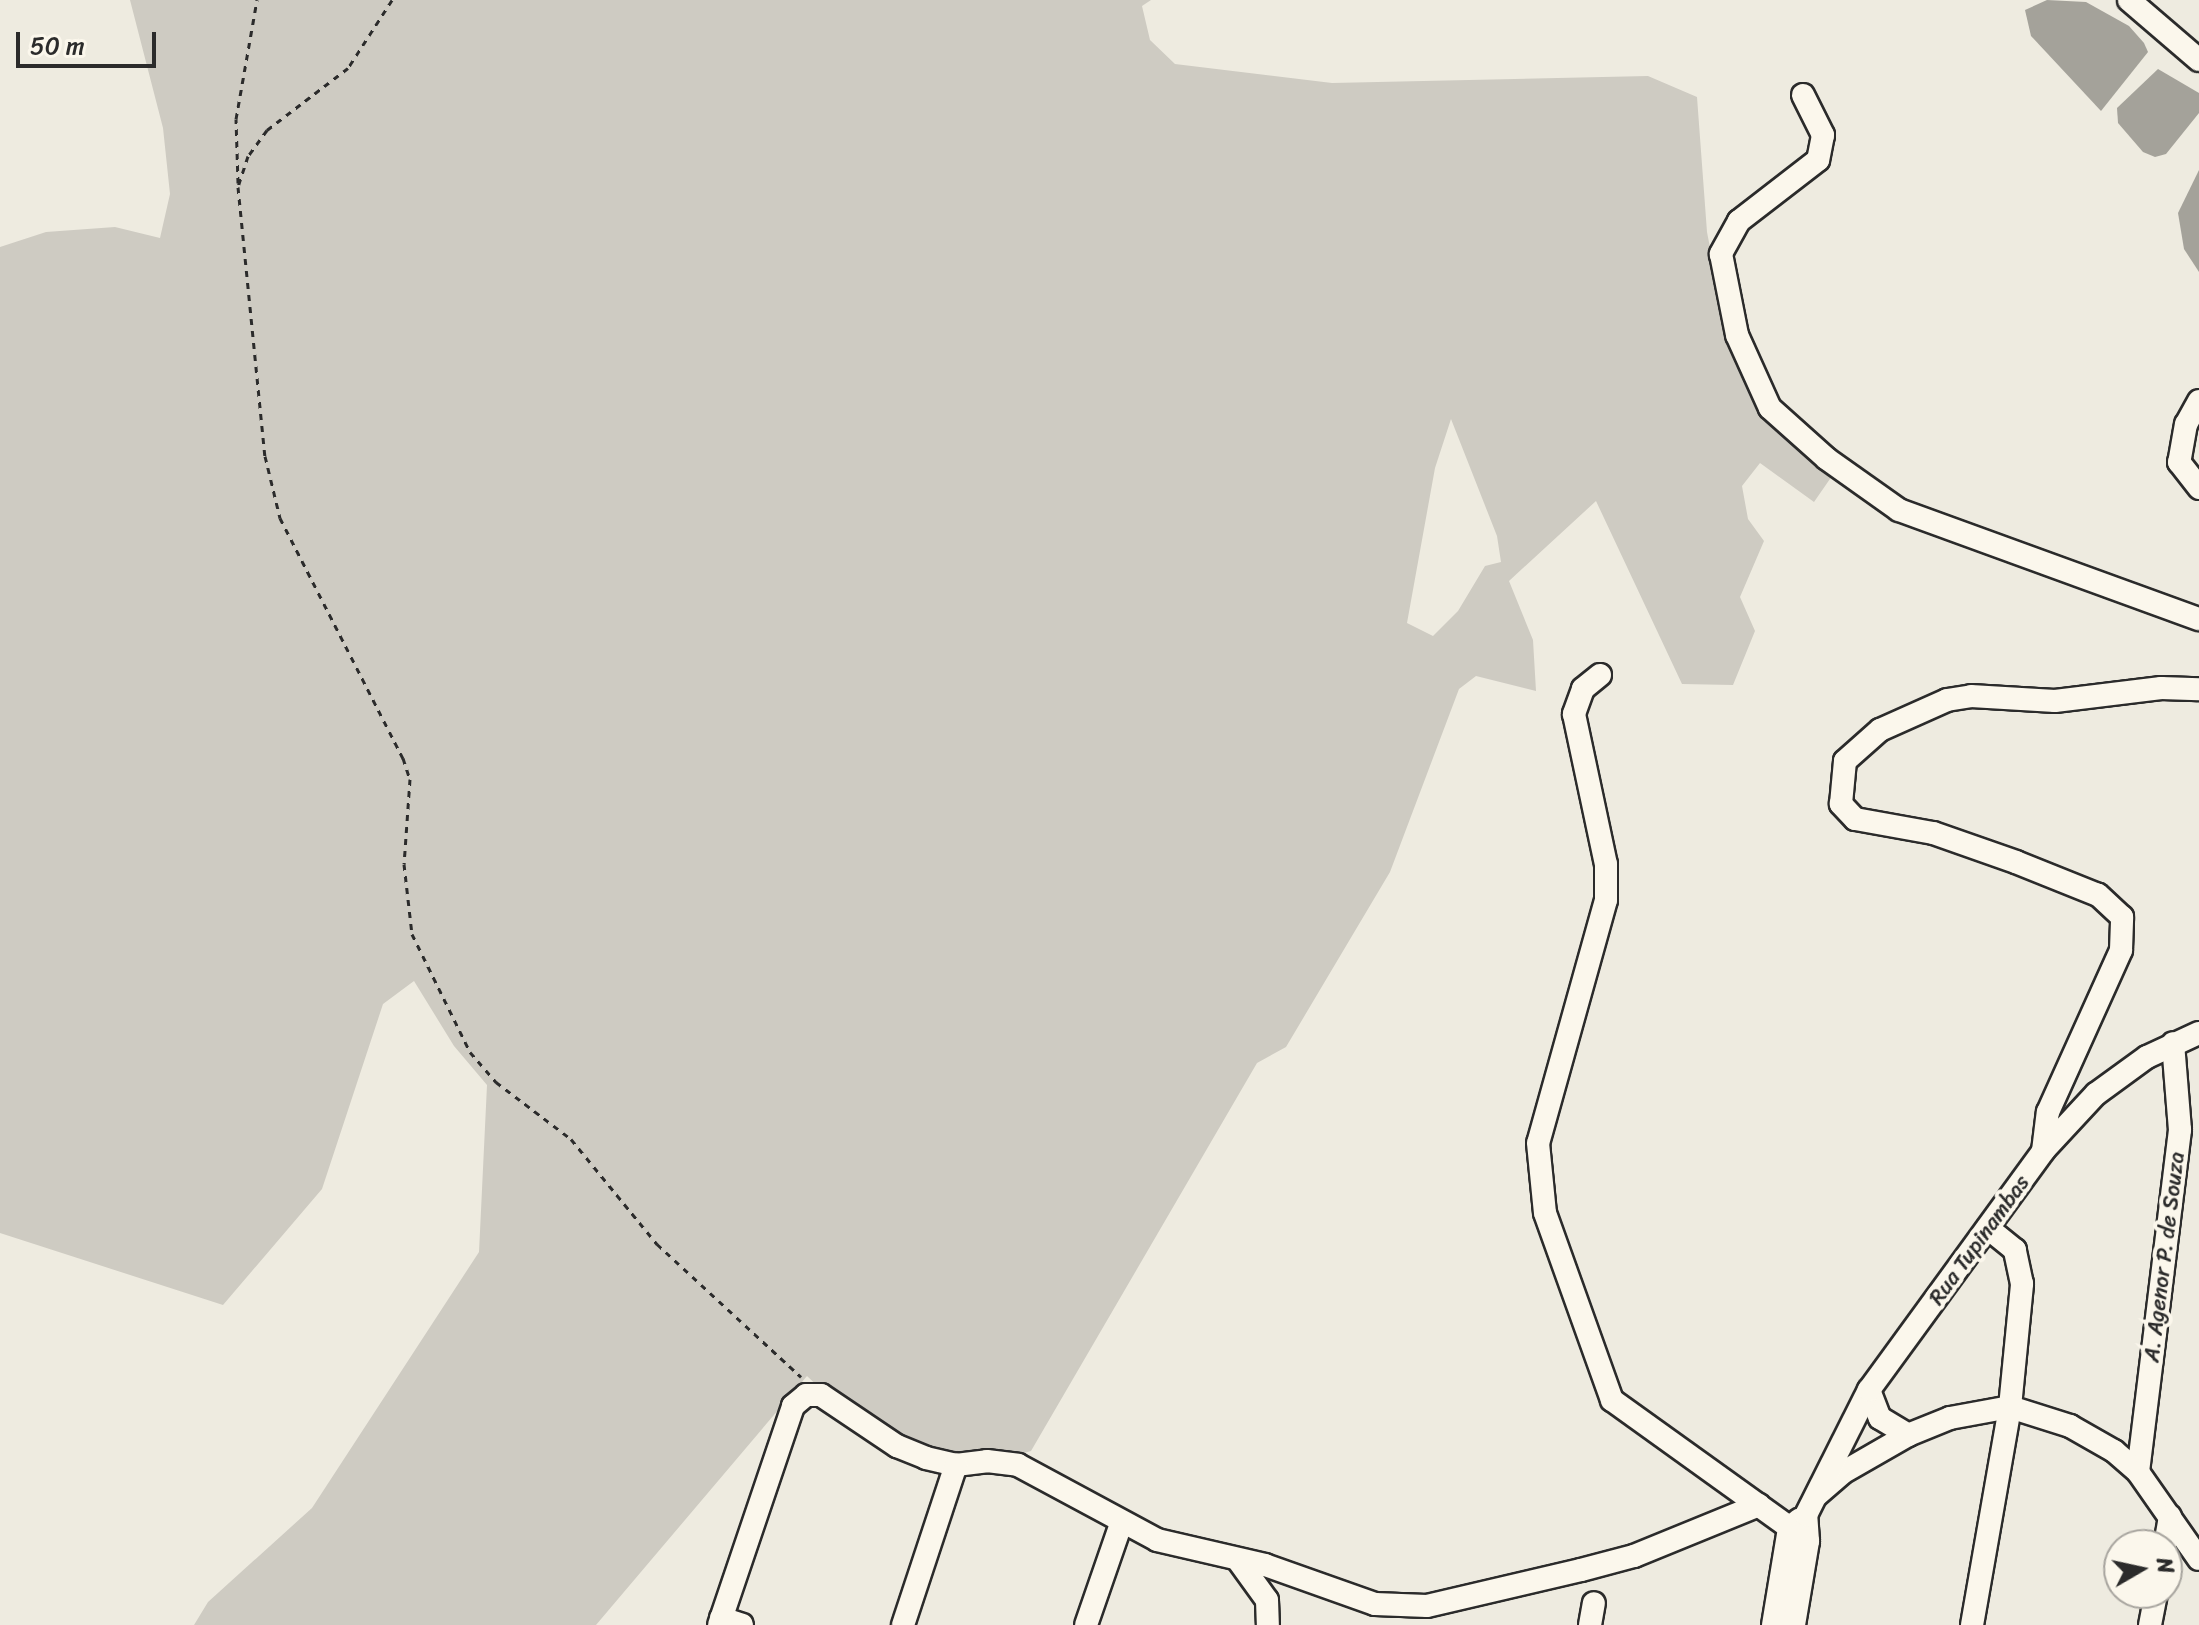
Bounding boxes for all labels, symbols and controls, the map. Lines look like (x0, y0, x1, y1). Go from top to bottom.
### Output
scale bar (20, 16, 160, 66)
text: 50 m (30, 25, 85, 67)
street label: A. Agenor P. de Souza (2138, 1150, 2190, 1364)
street label: Rua Tupinambas (1923, 1170, 2035, 1310)
north arrow (2103, 1529, 2183, 1609)
text: N (2145, 1555, 2186, 1576)

